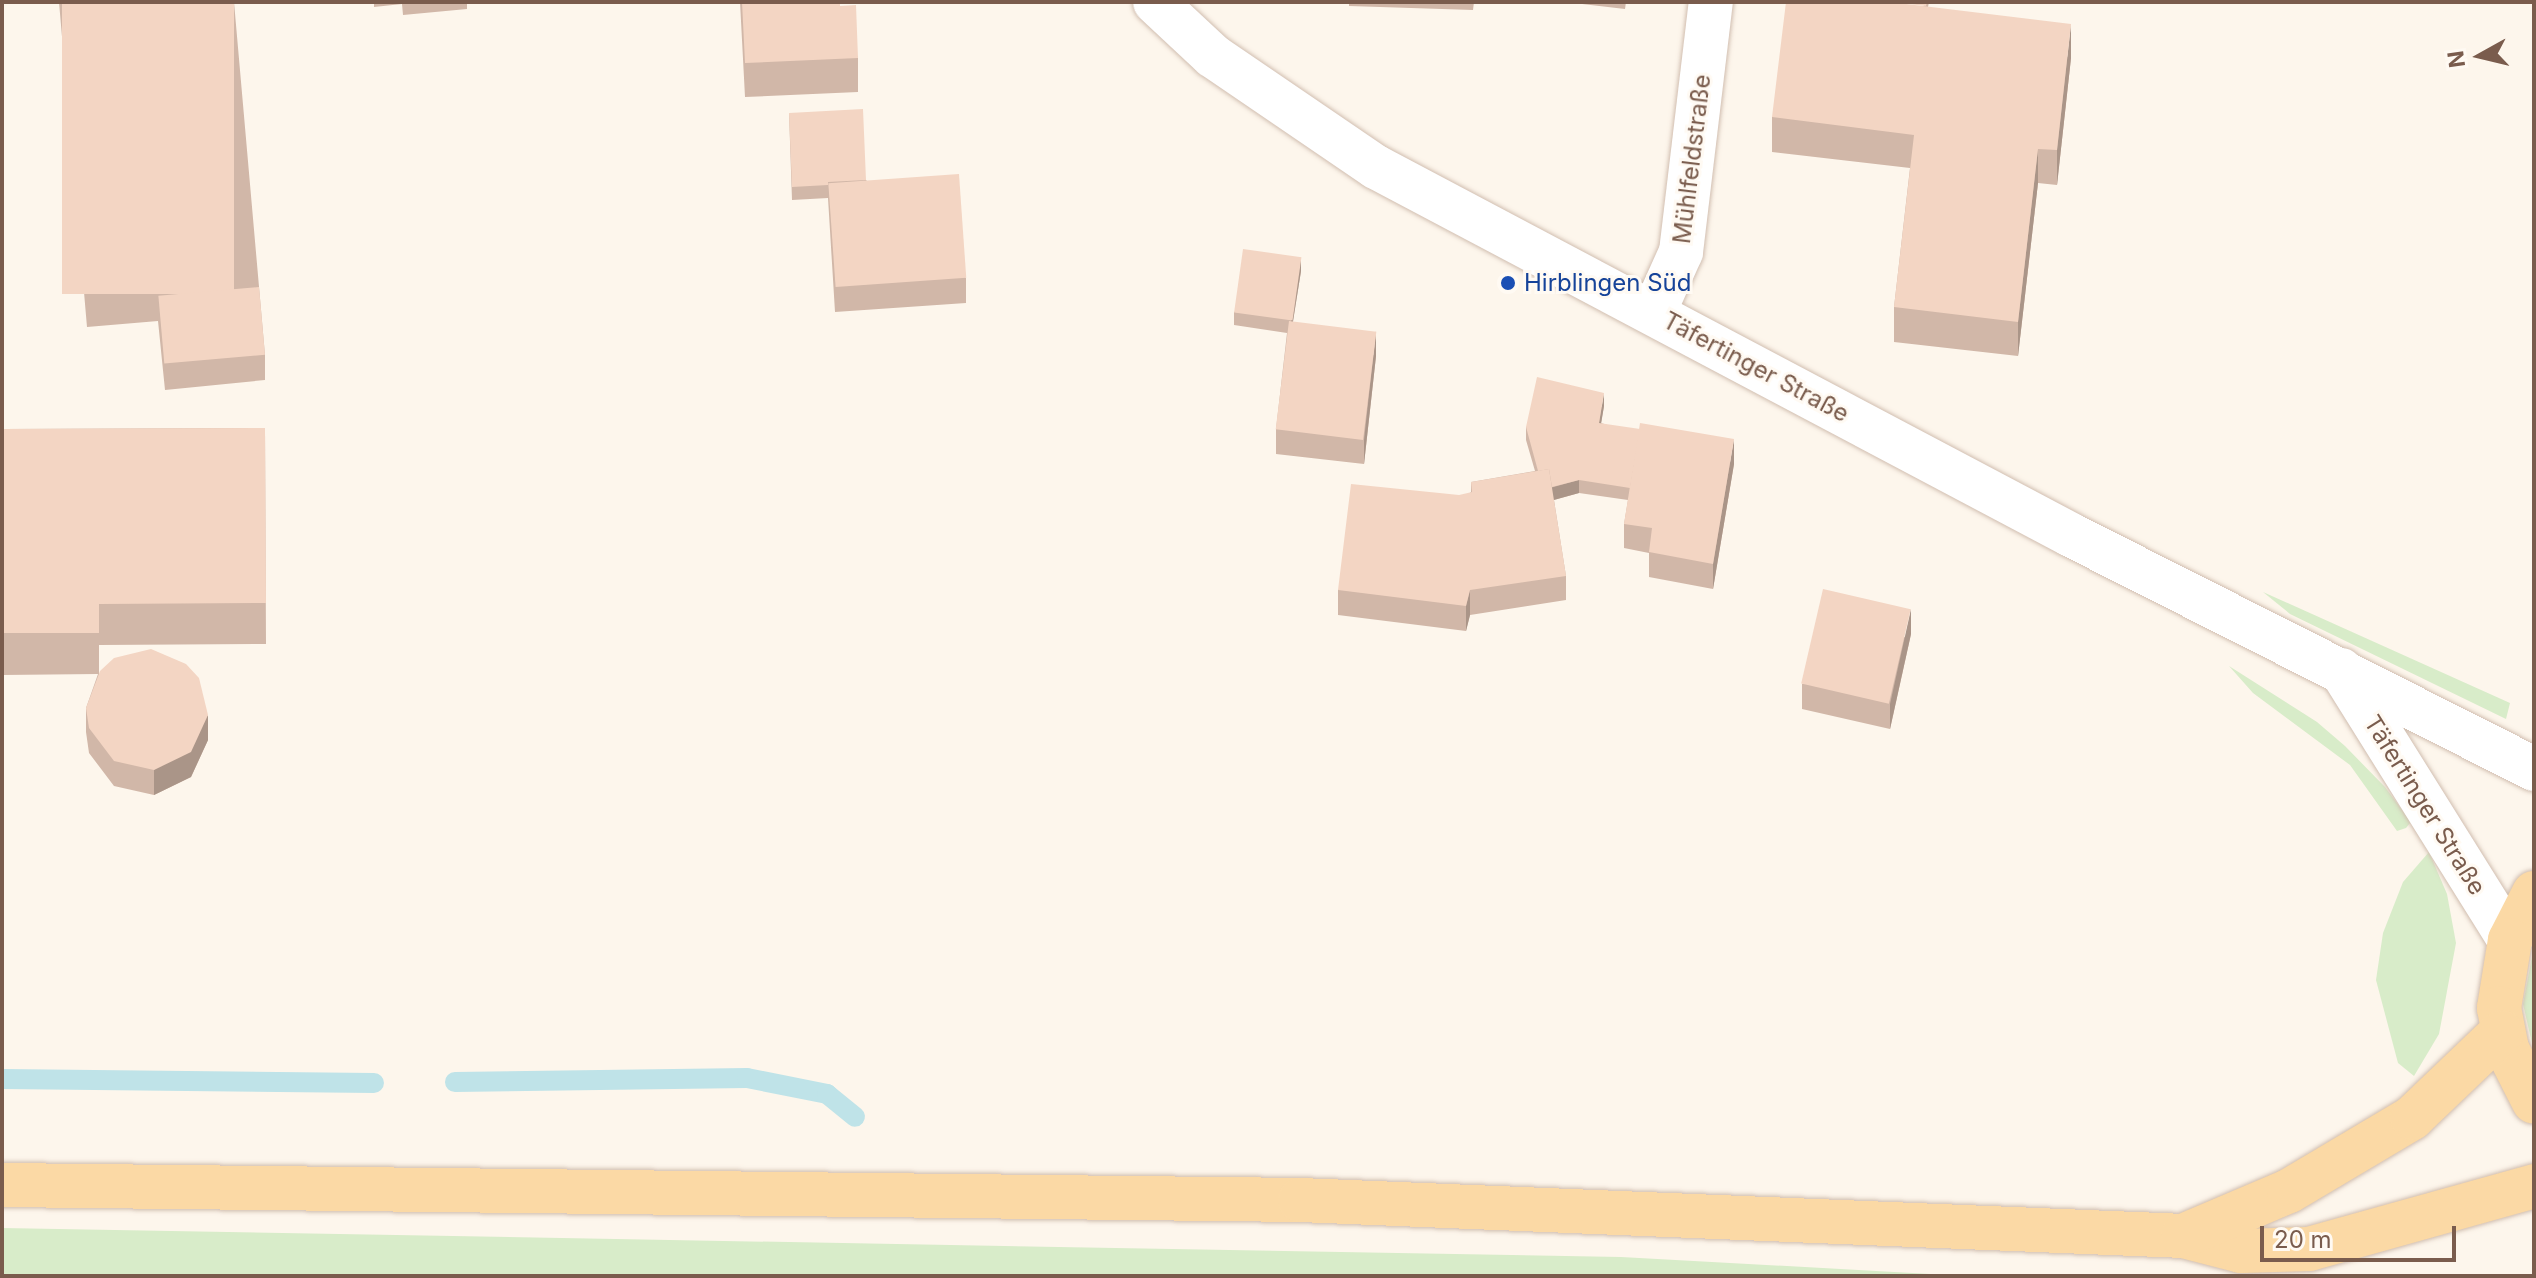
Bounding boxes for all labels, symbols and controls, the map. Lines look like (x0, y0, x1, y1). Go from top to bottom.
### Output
north arrow (2440, 16, 2520, 96)
text: N (2442, 49, 2470, 69)
street label: Mühlfeldstraße (1667, 73, 1717, 245)
place label: Hirblingen Süd (1524, 269, 1691, 297)
marker: Hirblingen Süd (1499, 274, 1517, 292)
street label: Täfertinger Straße (1658, 306, 1854, 428)
street label: Täfertinger Straße (2358, 710, 2492, 900)
scale bar (2264, 1210, 2460, 1260)
text: 20 m (2274, 1225, 2332, 1254)

